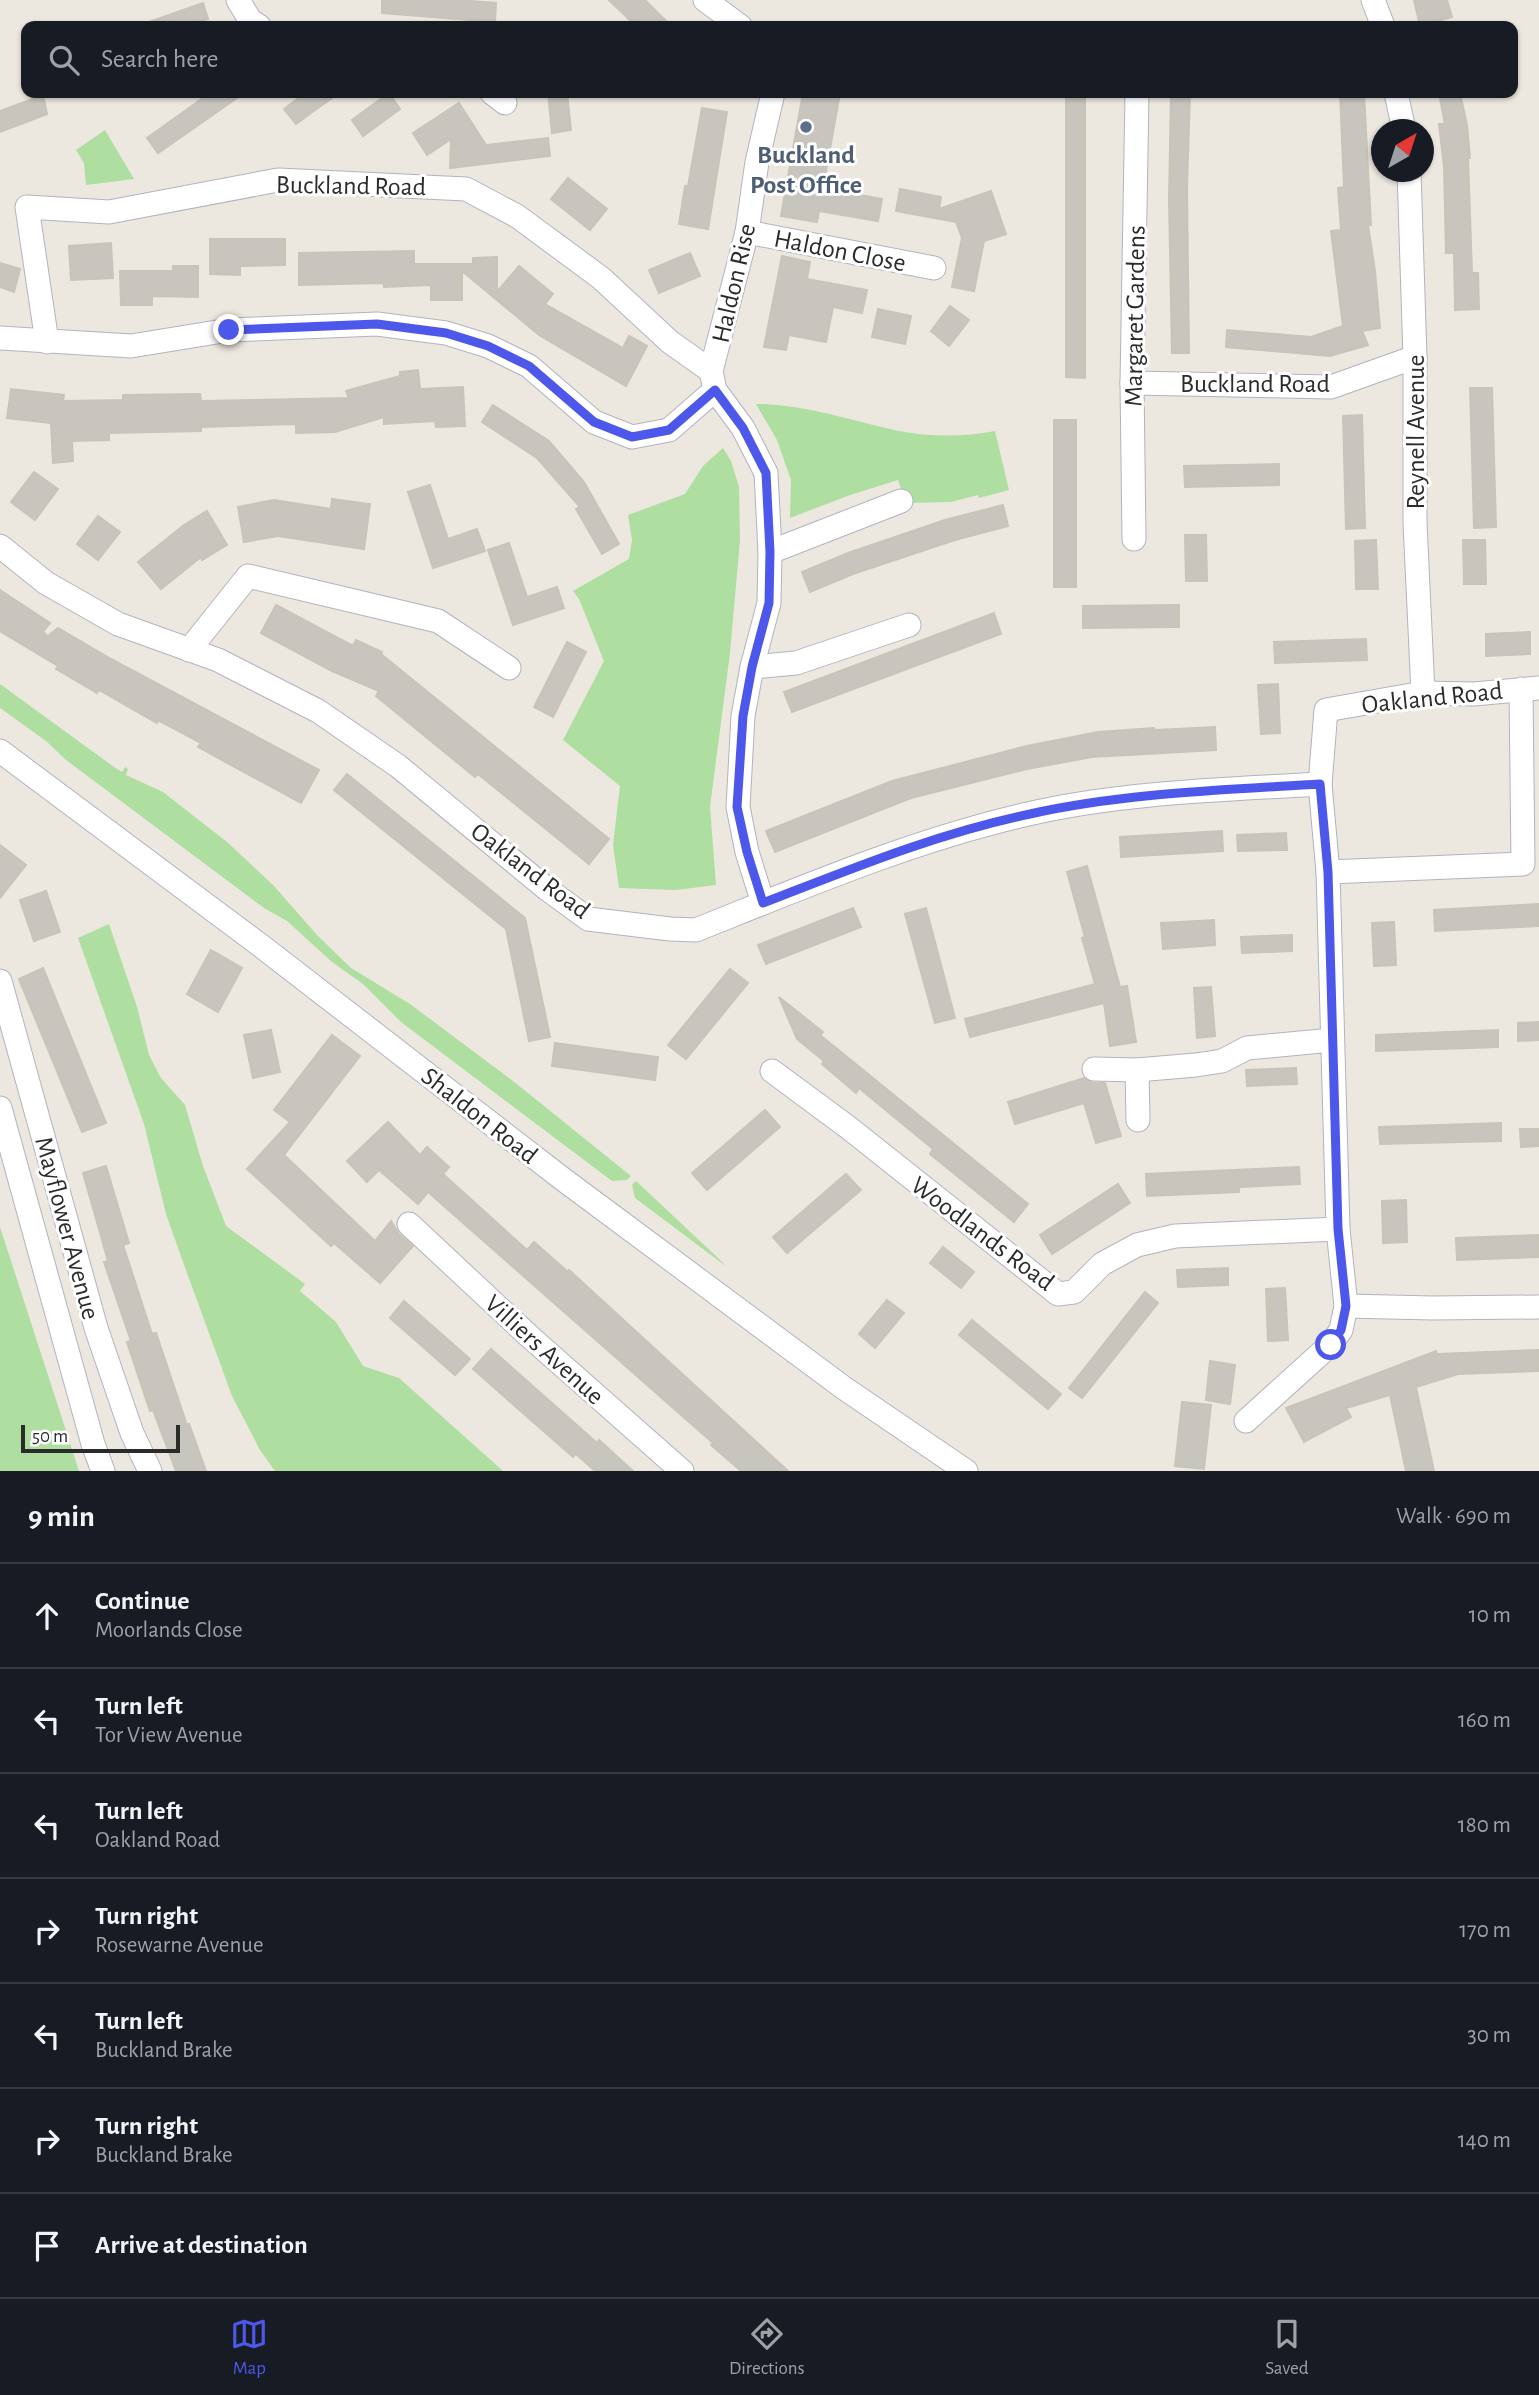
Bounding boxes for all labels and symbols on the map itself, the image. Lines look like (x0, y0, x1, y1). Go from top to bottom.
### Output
marker: Buckland Post Office (798, 119, 814, 135)
north arrow (1371, 119, 1434, 182)
place label: Buckland Post Office (750, 142, 862, 198)
street label: Buckland Road (276, 172, 426, 200)
street label: Haldon Rise (708, 221, 760, 345)
street label: Haldon Close (772, 225, 908, 276)
street label: Margaret Gardens (1120, 225, 1150, 407)
route end (213, 314, 244, 345)
street label: Reynell Avenue (1403, 355, 1429, 509)
street label: Buckland Road (1180, 371, 1330, 397)
street label: Oakland Road (1360, 678, 1504, 718)
street label: Oakland Road (466, 818, 595, 924)
street label: Shaldon Road (416, 1063, 542, 1169)
street label: Mayflower Avenue (30, 1134, 104, 1322)
street label: Woodlands Road (906, 1172, 1059, 1296)
street label: Villiers Avenue (480, 1290, 609, 1410)
route start (1315, 1329, 1346, 1360)
scale bar (21, 1422, 180, 1454)

